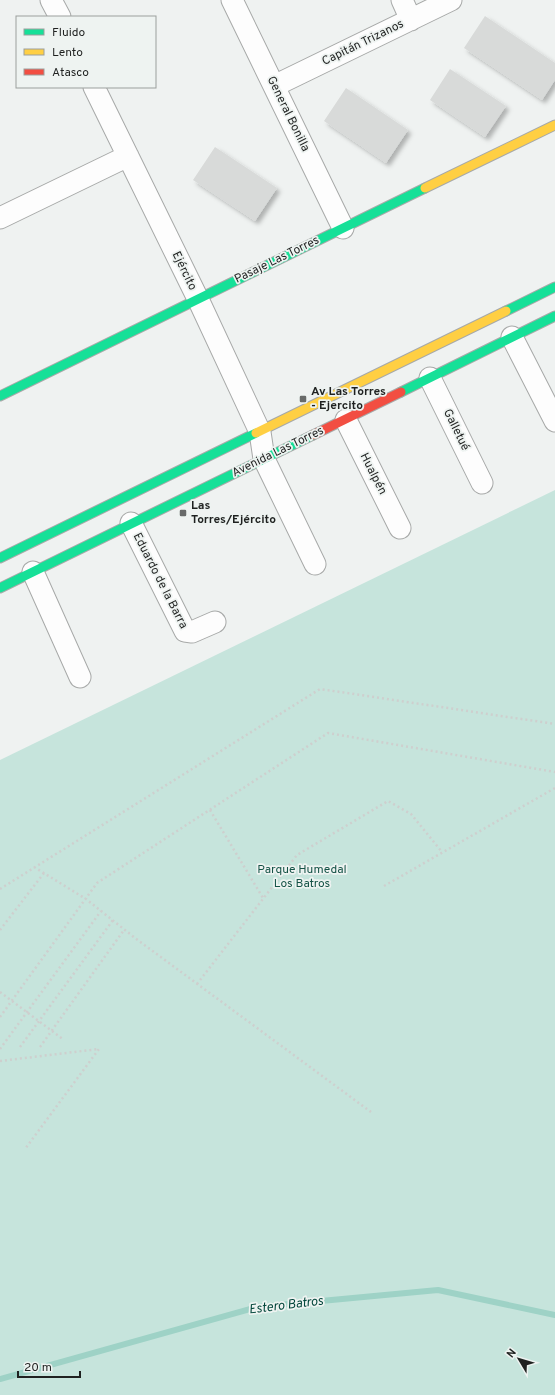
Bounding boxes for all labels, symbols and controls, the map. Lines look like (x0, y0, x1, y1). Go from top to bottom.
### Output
legend (16, 16, 156, 88)
street label: Capitán Trizanos (319, 16, 407, 70)
text: Fluido (52, 25, 85, 41)
text: Lento (52, 45, 83, 61)
text: Atasco (52, 65, 89, 81)
street label: General Bonilla (263, 74, 313, 154)
street label: Pasaje Las Torres (232, 233, 322, 287)
street label: Ejército (168, 249, 200, 293)
place label: Av Las Torres - Ejercito (311, 384, 386, 414)
marker: Av Las Torres - Ejercito (298, 394, 308, 404)
street label: Galletué (439, 406, 473, 454)
street label: Avenida Las Torres (229, 423, 327, 481)
street label: Hualpén (356, 450, 390, 498)
place label: Las Torres/Ejército (191, 498, 276, 528)
marker: Las Torres/Ejército (178, 508, 188, 518)
street label: Eduardo de la Barra (129, 530, 191, 632)
park label: Parque Humedal Los Batros (257, 862, 347, 892)
water label: Estero Batros (248, 1293, 324, 1319)
north arrow (499, 1339, 539, 1379)
text: N (504, 1346, 520, 1361)
scale bar (18, 1353, 80, 1379)
text: 20 m (24, 1360, 52, 1376)

